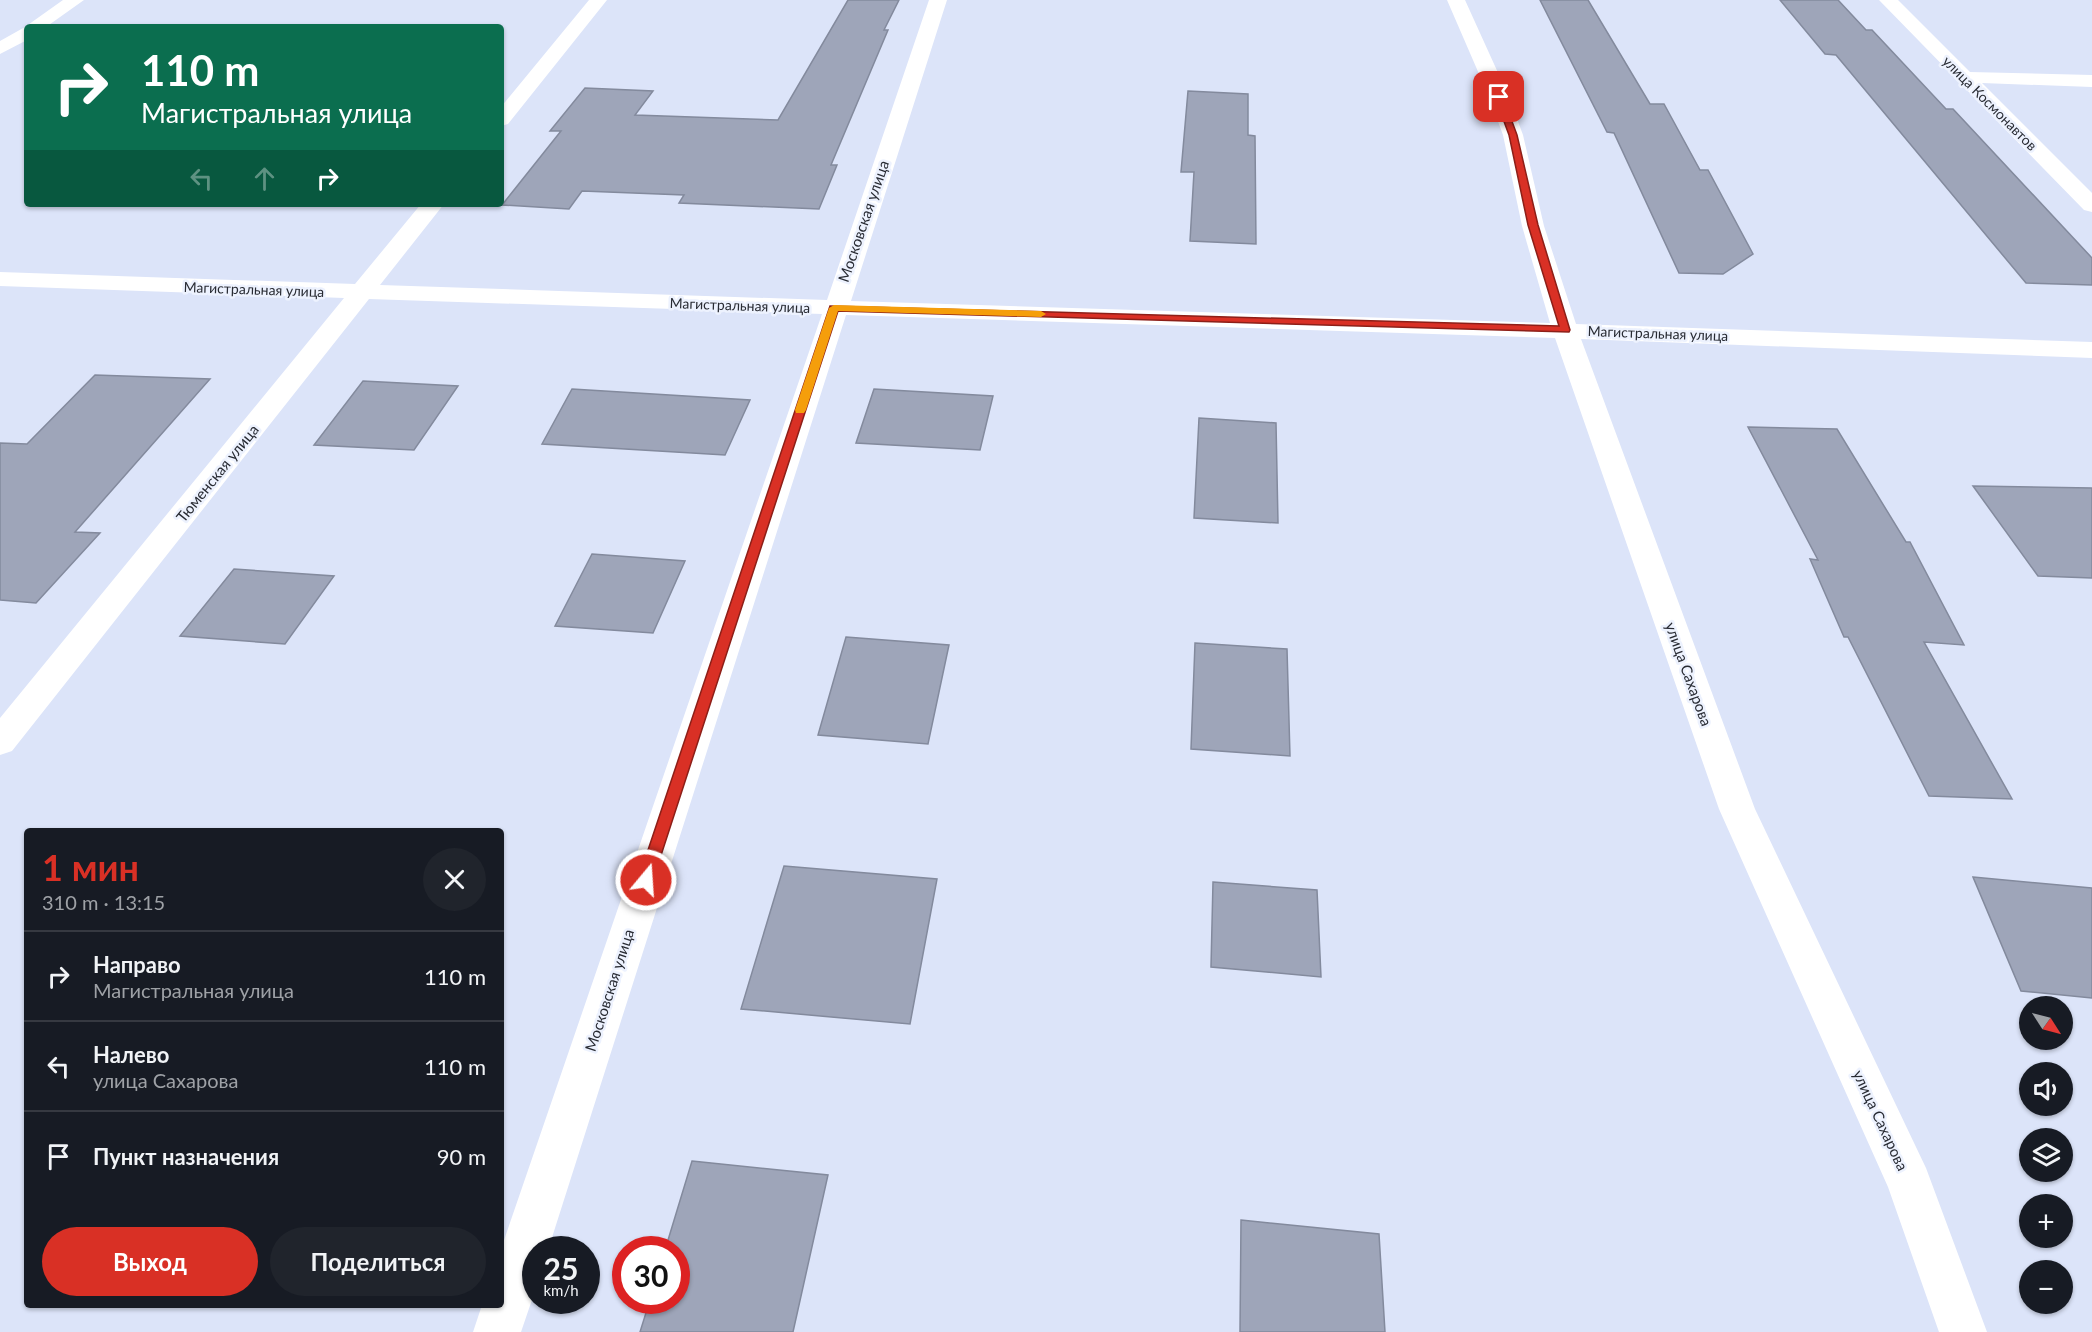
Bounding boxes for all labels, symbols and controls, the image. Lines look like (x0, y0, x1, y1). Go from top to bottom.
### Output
text: 110 m (141, 45, 259, 95)
icon: right (42, 48, 120, 126)
street label: улица Космонавтов (1939, 52, 2041, 154)
pin (1473, 71, 1524, 122)
icon: arrive (1482, 80, 1515, 113)
text: Магистральная улица (141, 96, 412, 129)
street label: Московская улица (834, 158, 892, 284)
icon: left (185, 162, 218, 195)
icon: ahead (248, 162, 281, 195)
icon: right (311, 162, 344, 195)
street label: Магистральная улица (183, 278, 325, 300)
street label: Магистральная улица (669, 294, 811, 316)
street label: Магистральная улица (1587, 322, 1729, 344)
street label: Тюменская улица (172, 421, 262, 525)
street label: улица Сахарова (1662, 620, 1716, 728)
text: 1 мин (42, 845, 139, 889)
button: close (423, 848, 486, 911)
position arrow (614, 848, 678, 912)
text: 310 m · 13:15 (42, 890, 165, 914)
street label: Московская улица (581, 927, 637, 1053)
text: Направо (93, 951, 181, 978)
icon: right (42, 960, 75, 993)
text: 110 m (424, 963, 486, 990)
text: Магистральная улица (93, 978, 294, 1002)
north arrow (2019, 996, 2073, 1050)
map controls (2019, 996, 2073, 1314)
text: Налево (93, 1041, 169, 1068)
icon: left (42, 1050, 75, 1083)
text: 110 m (424, 1053, 486, 1080)
button: sound (2019, 1062, 2073, 1116)
street label: улица Сахарова (1850, 1067, 1912, 1173)
text: улица Сахарова (93, 1068, 238, 1092)
button: layers (2019, 1128, 2073, 1182)
icon: arrive (42, 1140, 75, 1173)
text: Пункт назначения (93, 1143, 279, 1170)
text: 90 m (437, 1143, 486, 1170)
button: + (2019, 1194, 2073, 1248)
button: Выход (42, 1227, 258, 1296)
button: Поделиться (270, 1227, 486, 1296)
speed limit sign: 30 (612, 1236, 690, 1314)
text: 25 (544, 1250, 578, 1286)
button: − (2019, 1260, 2073, 1314)
text: km/h (543, 1281, 579, 1299)

